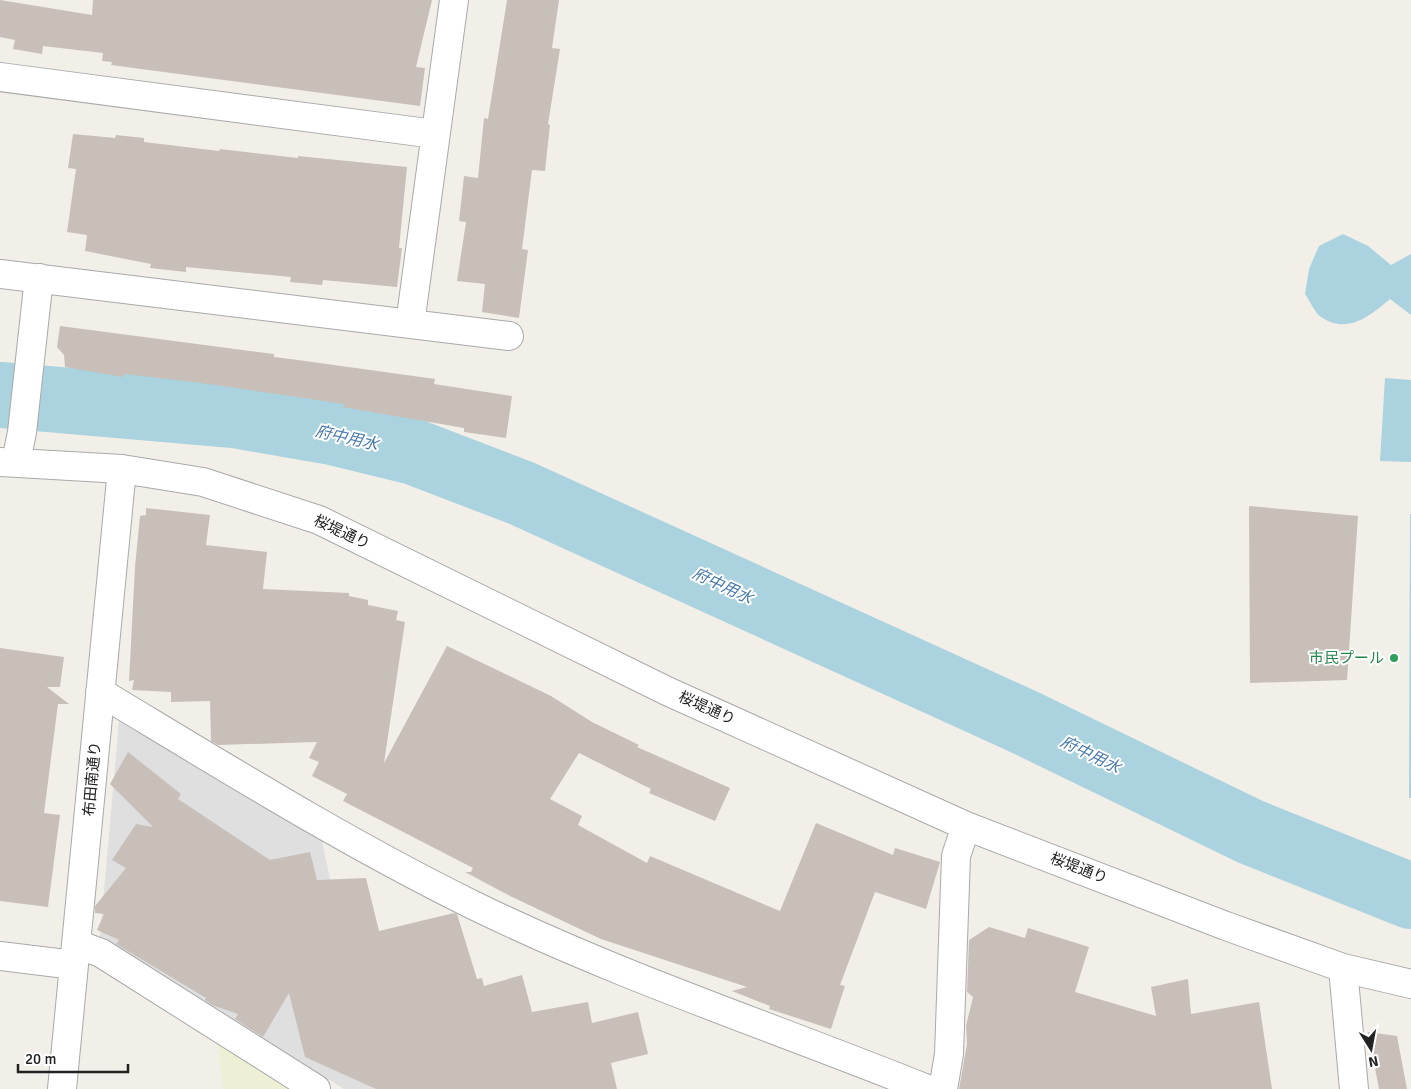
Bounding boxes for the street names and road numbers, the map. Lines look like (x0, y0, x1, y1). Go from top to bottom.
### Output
street label: 桜堤通り (311, 511, 373, 553)
street label: 桜堤通り (676, 688, 738, 728)
street label: 布田南通り (80, 741, 104, 817)
street label: 桜堤通り (1048, 849, 1110, 887)

